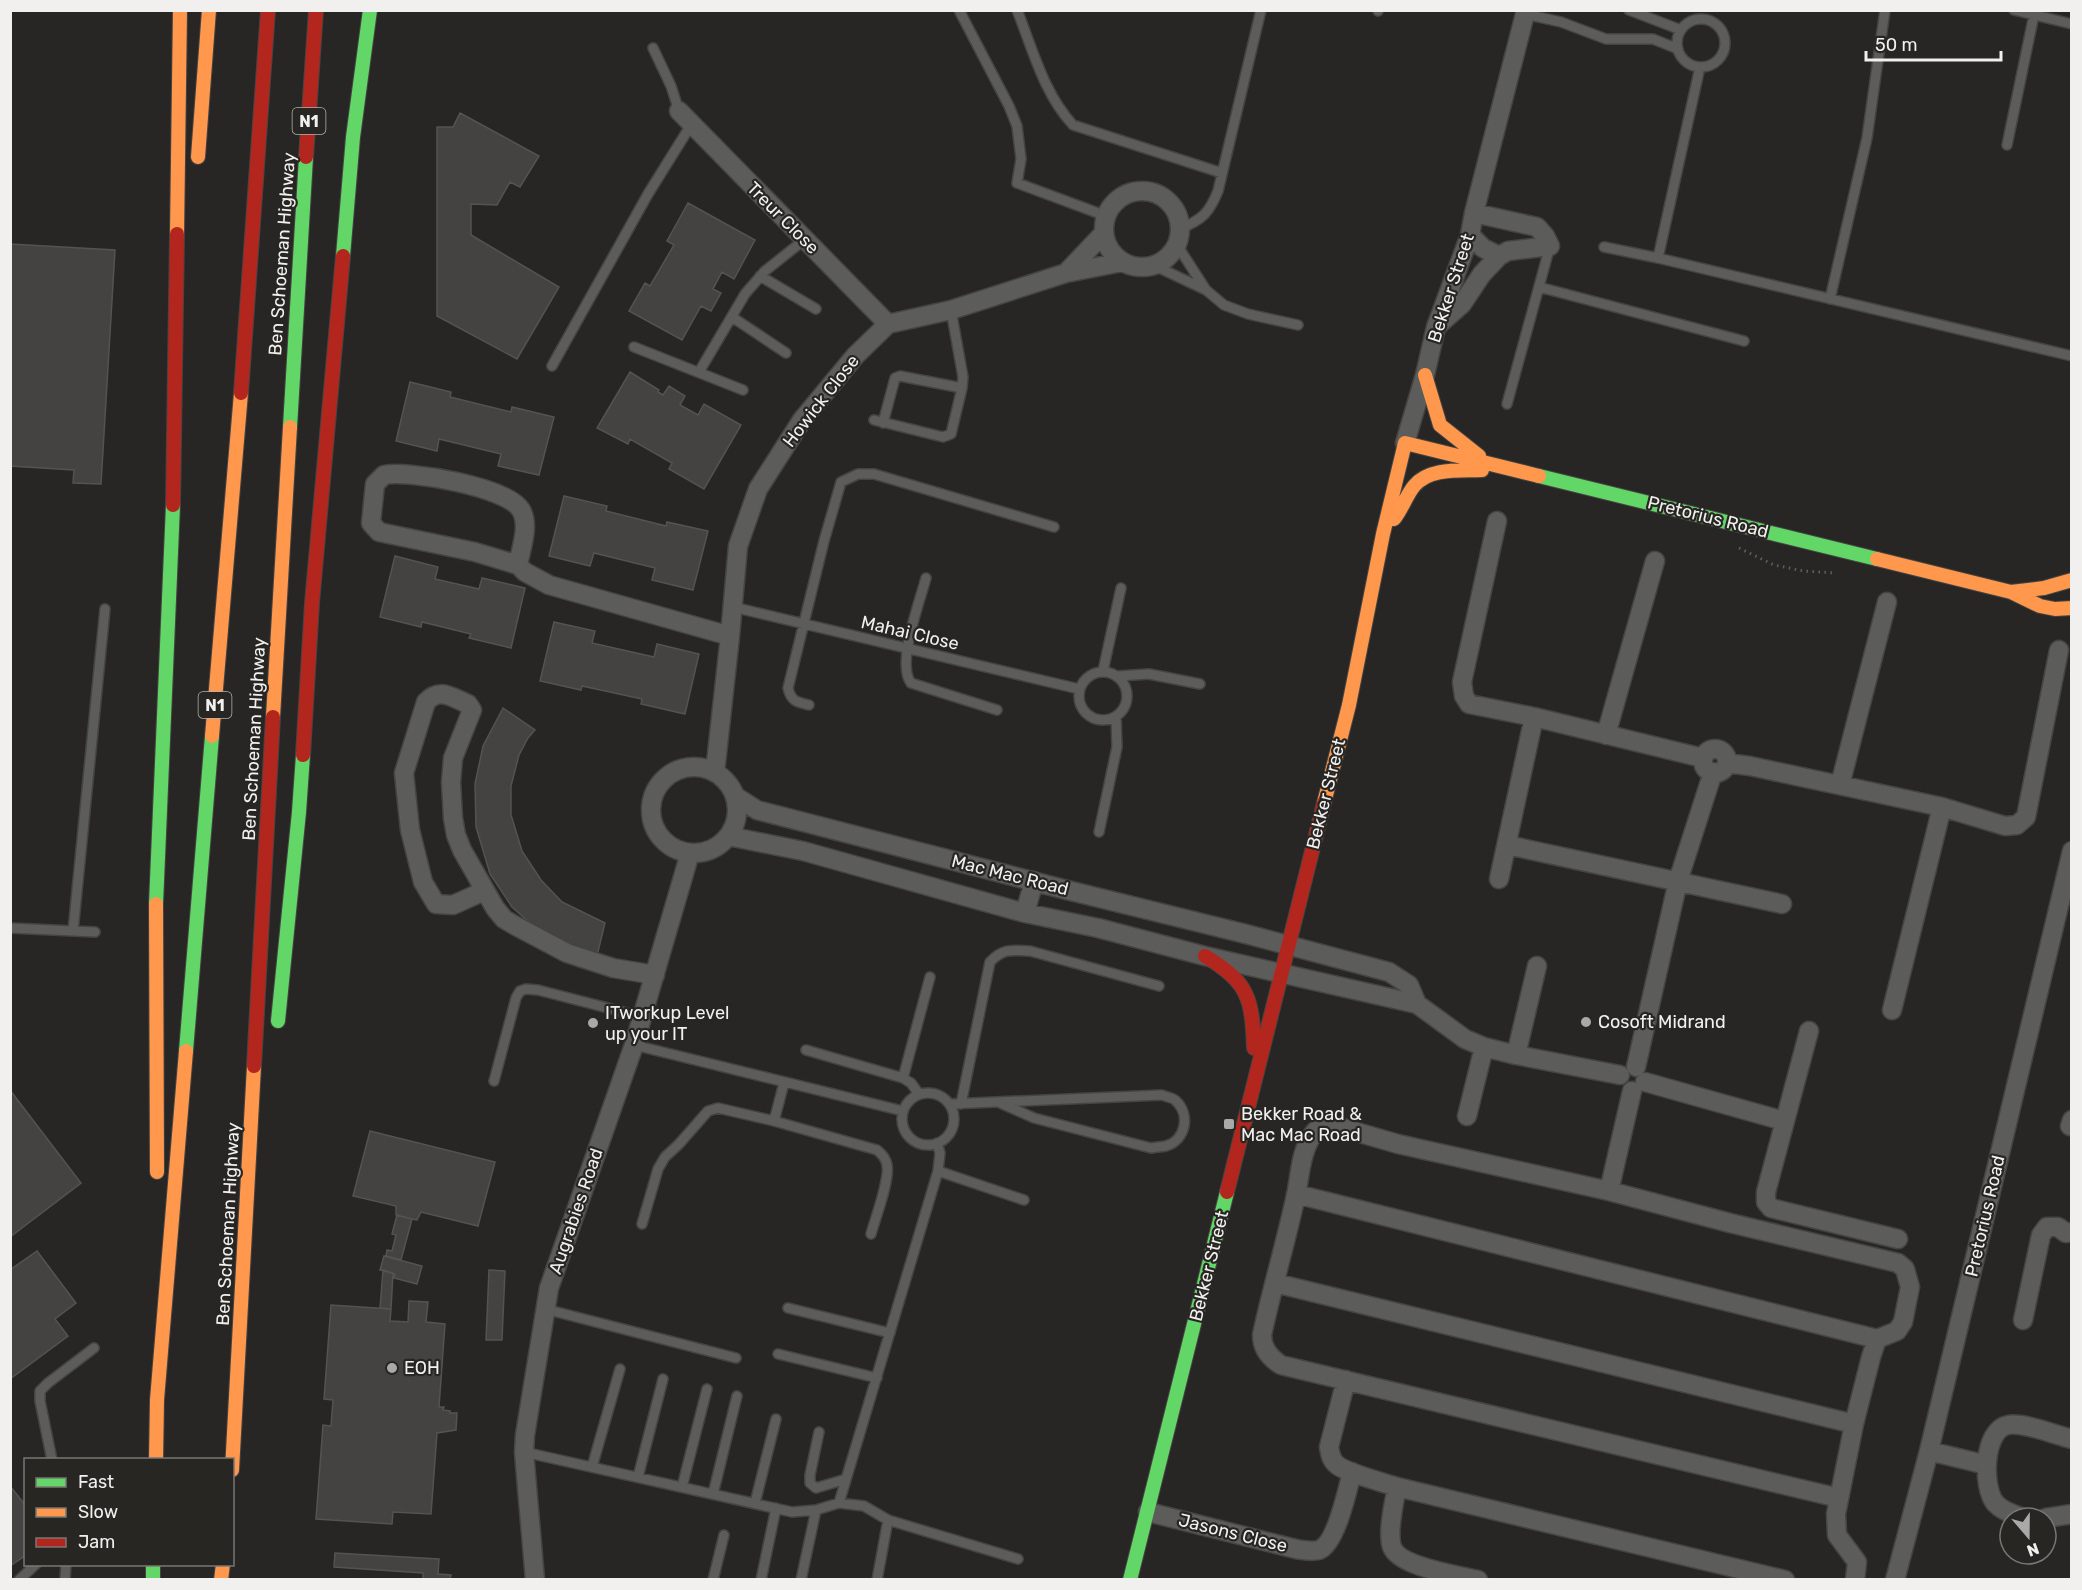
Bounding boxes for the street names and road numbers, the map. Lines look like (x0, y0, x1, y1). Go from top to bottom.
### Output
road number: N1 (292, 108, 326, 134)
street label: Ben Schoeman Highway (264, 152, 300, 356)
street label: Treur Close (742, 177, 824, 259)
street label: Bekker Street (1423, 231, 1479, 345)
street label: Howick Close (778, 350, 864, 452)
street label: Pretorius Road (1645, 491, 1771, 543)
street label: Mahai Close (859, 611, 961, 655)
street label: Ben Schoeman Highway (238, 637, 270, 841)
road number: N1 (198, 692, 232, 718)
street label: Bekker Street (1302, 736, 1350, 852)
street label: Mac Mac Road (949, 850, 1071, 900)
street label: Ben Schoeman Highway (212, 1122, 244, 1326)
street label: Augrabies Road (544, 1145, 608, 1277)
street label: Pretorius Road (1960, 1153, 2010, 1279)
street label: Bekker Street (1185, 1208, 1233, 1324)
street label: Jasons Close (1176, 1509, 1290, 1557)

